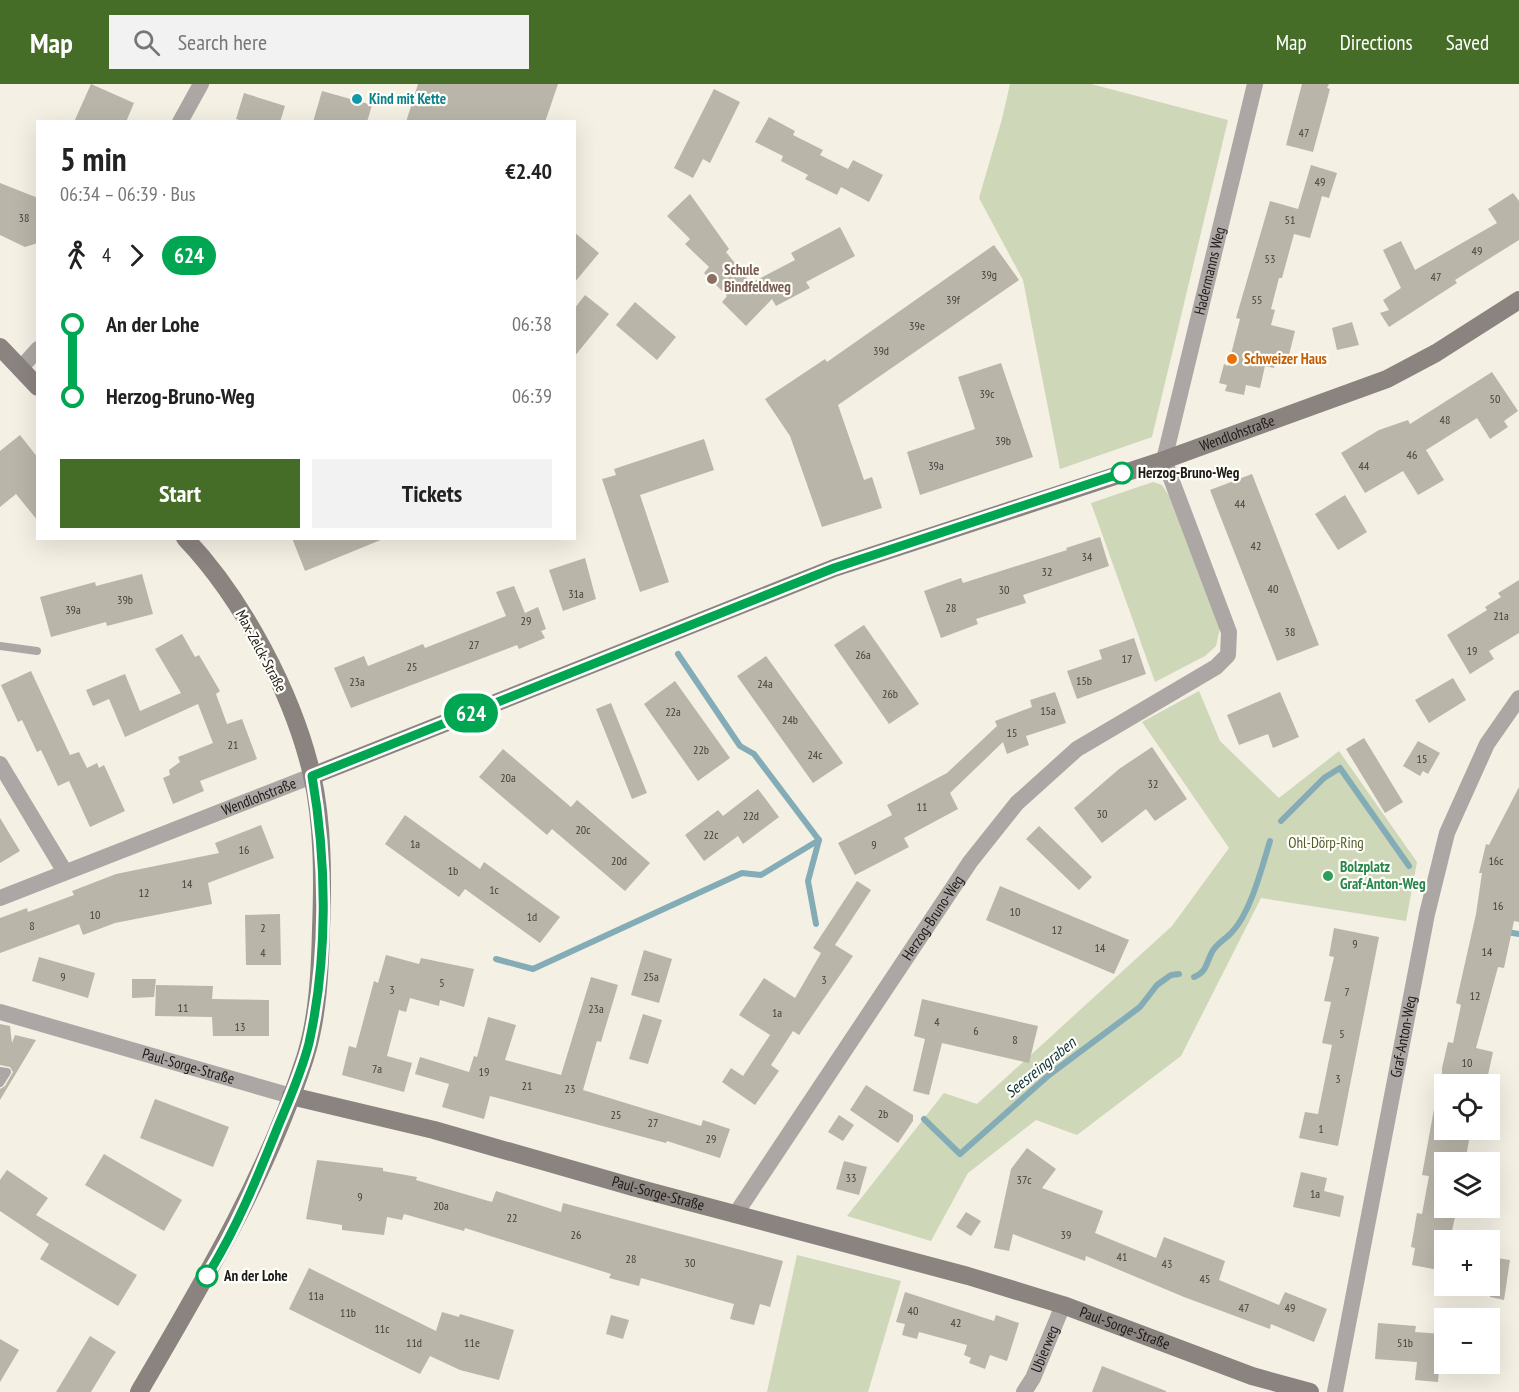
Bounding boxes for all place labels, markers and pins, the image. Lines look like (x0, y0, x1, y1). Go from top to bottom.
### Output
place label: Kind mit Kette (369, 89, 446, 108)
marker: Kind mit Kette (350, 92, 364, 106)
place label: Schule Bindfeldweg (724, 260, 791, 296)
marker: Schule Bindfeldweg (705, 272, 719, 286)
place label: Schweizer Haus (1244, 349, 1327, 368)
marker: Schweizer Haus (1225, 352, 1239, 366)
marker: Herzog-Bruno-Weg (1111, 462, 1133, 484)
place label: Herzog-Bruno-Weg (1138, 463, 1240, 482)
place label: Bolzplatz Graf-Anton-Weg (1340, 857, 1426, 893)
marker: Bolzplatz Graf-Anton-Weg (1321, 869, 1335, 883)
marker: An der Lohe (196, 1265, 218, 1287)
place label: An der Lohe (223, 1266, 288, 1285)

